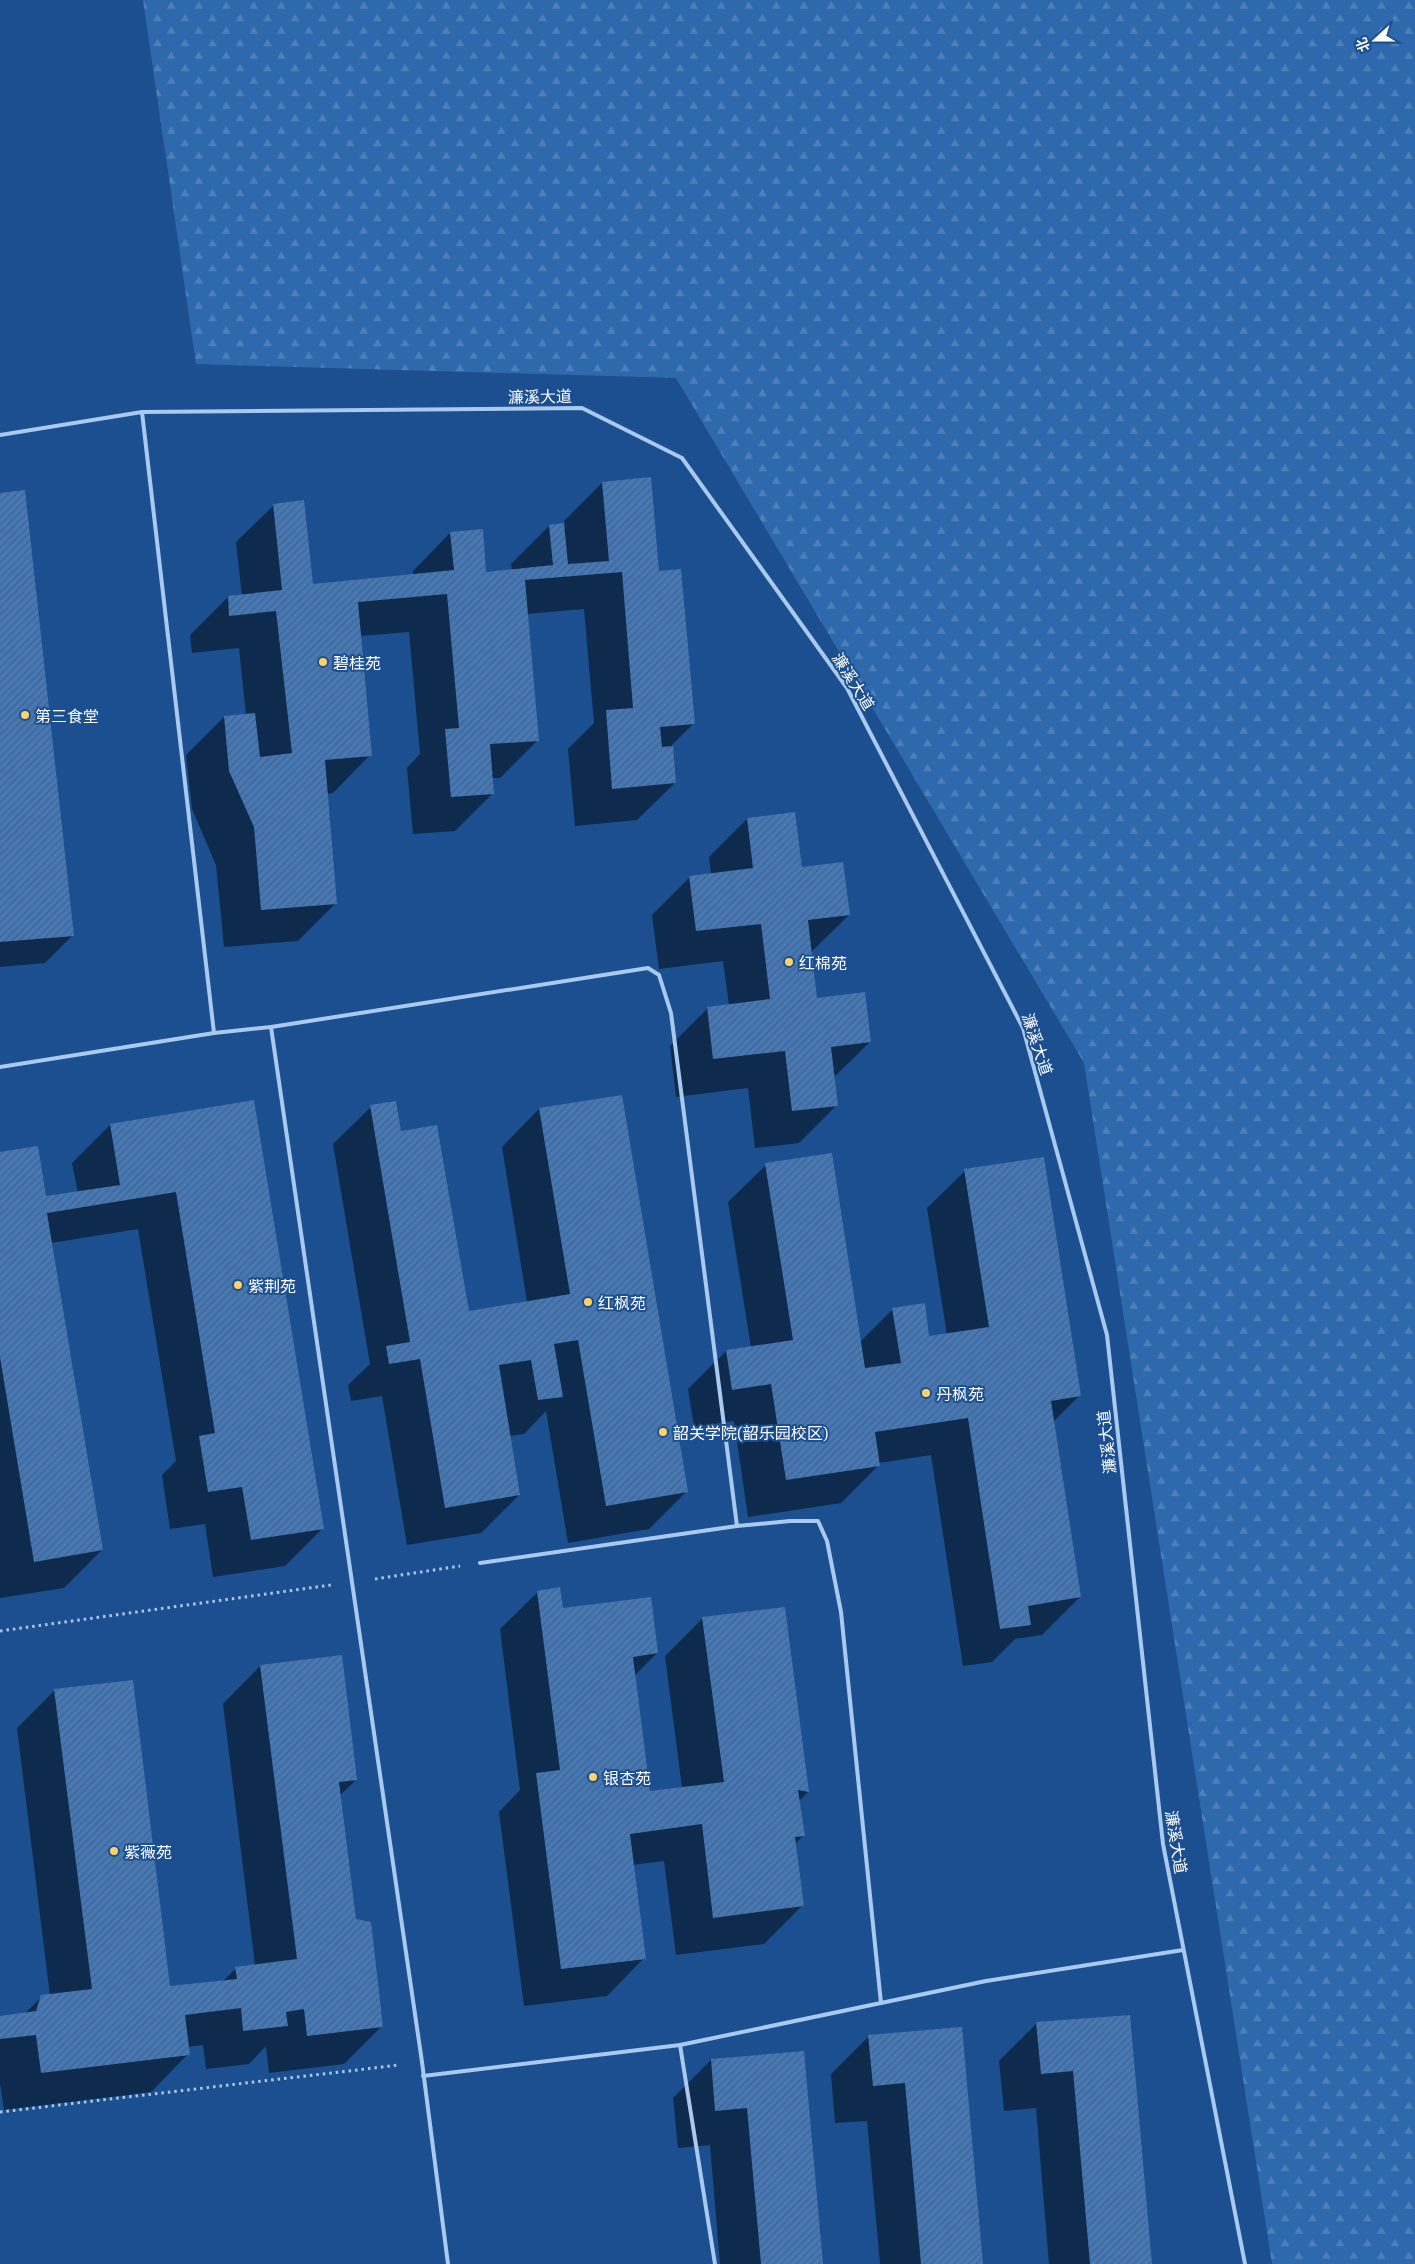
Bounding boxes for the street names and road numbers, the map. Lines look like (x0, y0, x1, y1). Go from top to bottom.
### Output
street label: 濂溪大道 (508, 386, 572, 406)
street label: 濂溪大道 (829, 649, 879, 713)
street label: 濂溪大道 (1019, 1011, 1057, 1077)
street label: 濂溪大道 (1093, 1409, 1119, 1475)
street label: 濂溪大道 (1163, 1809, 1191, 1875)

